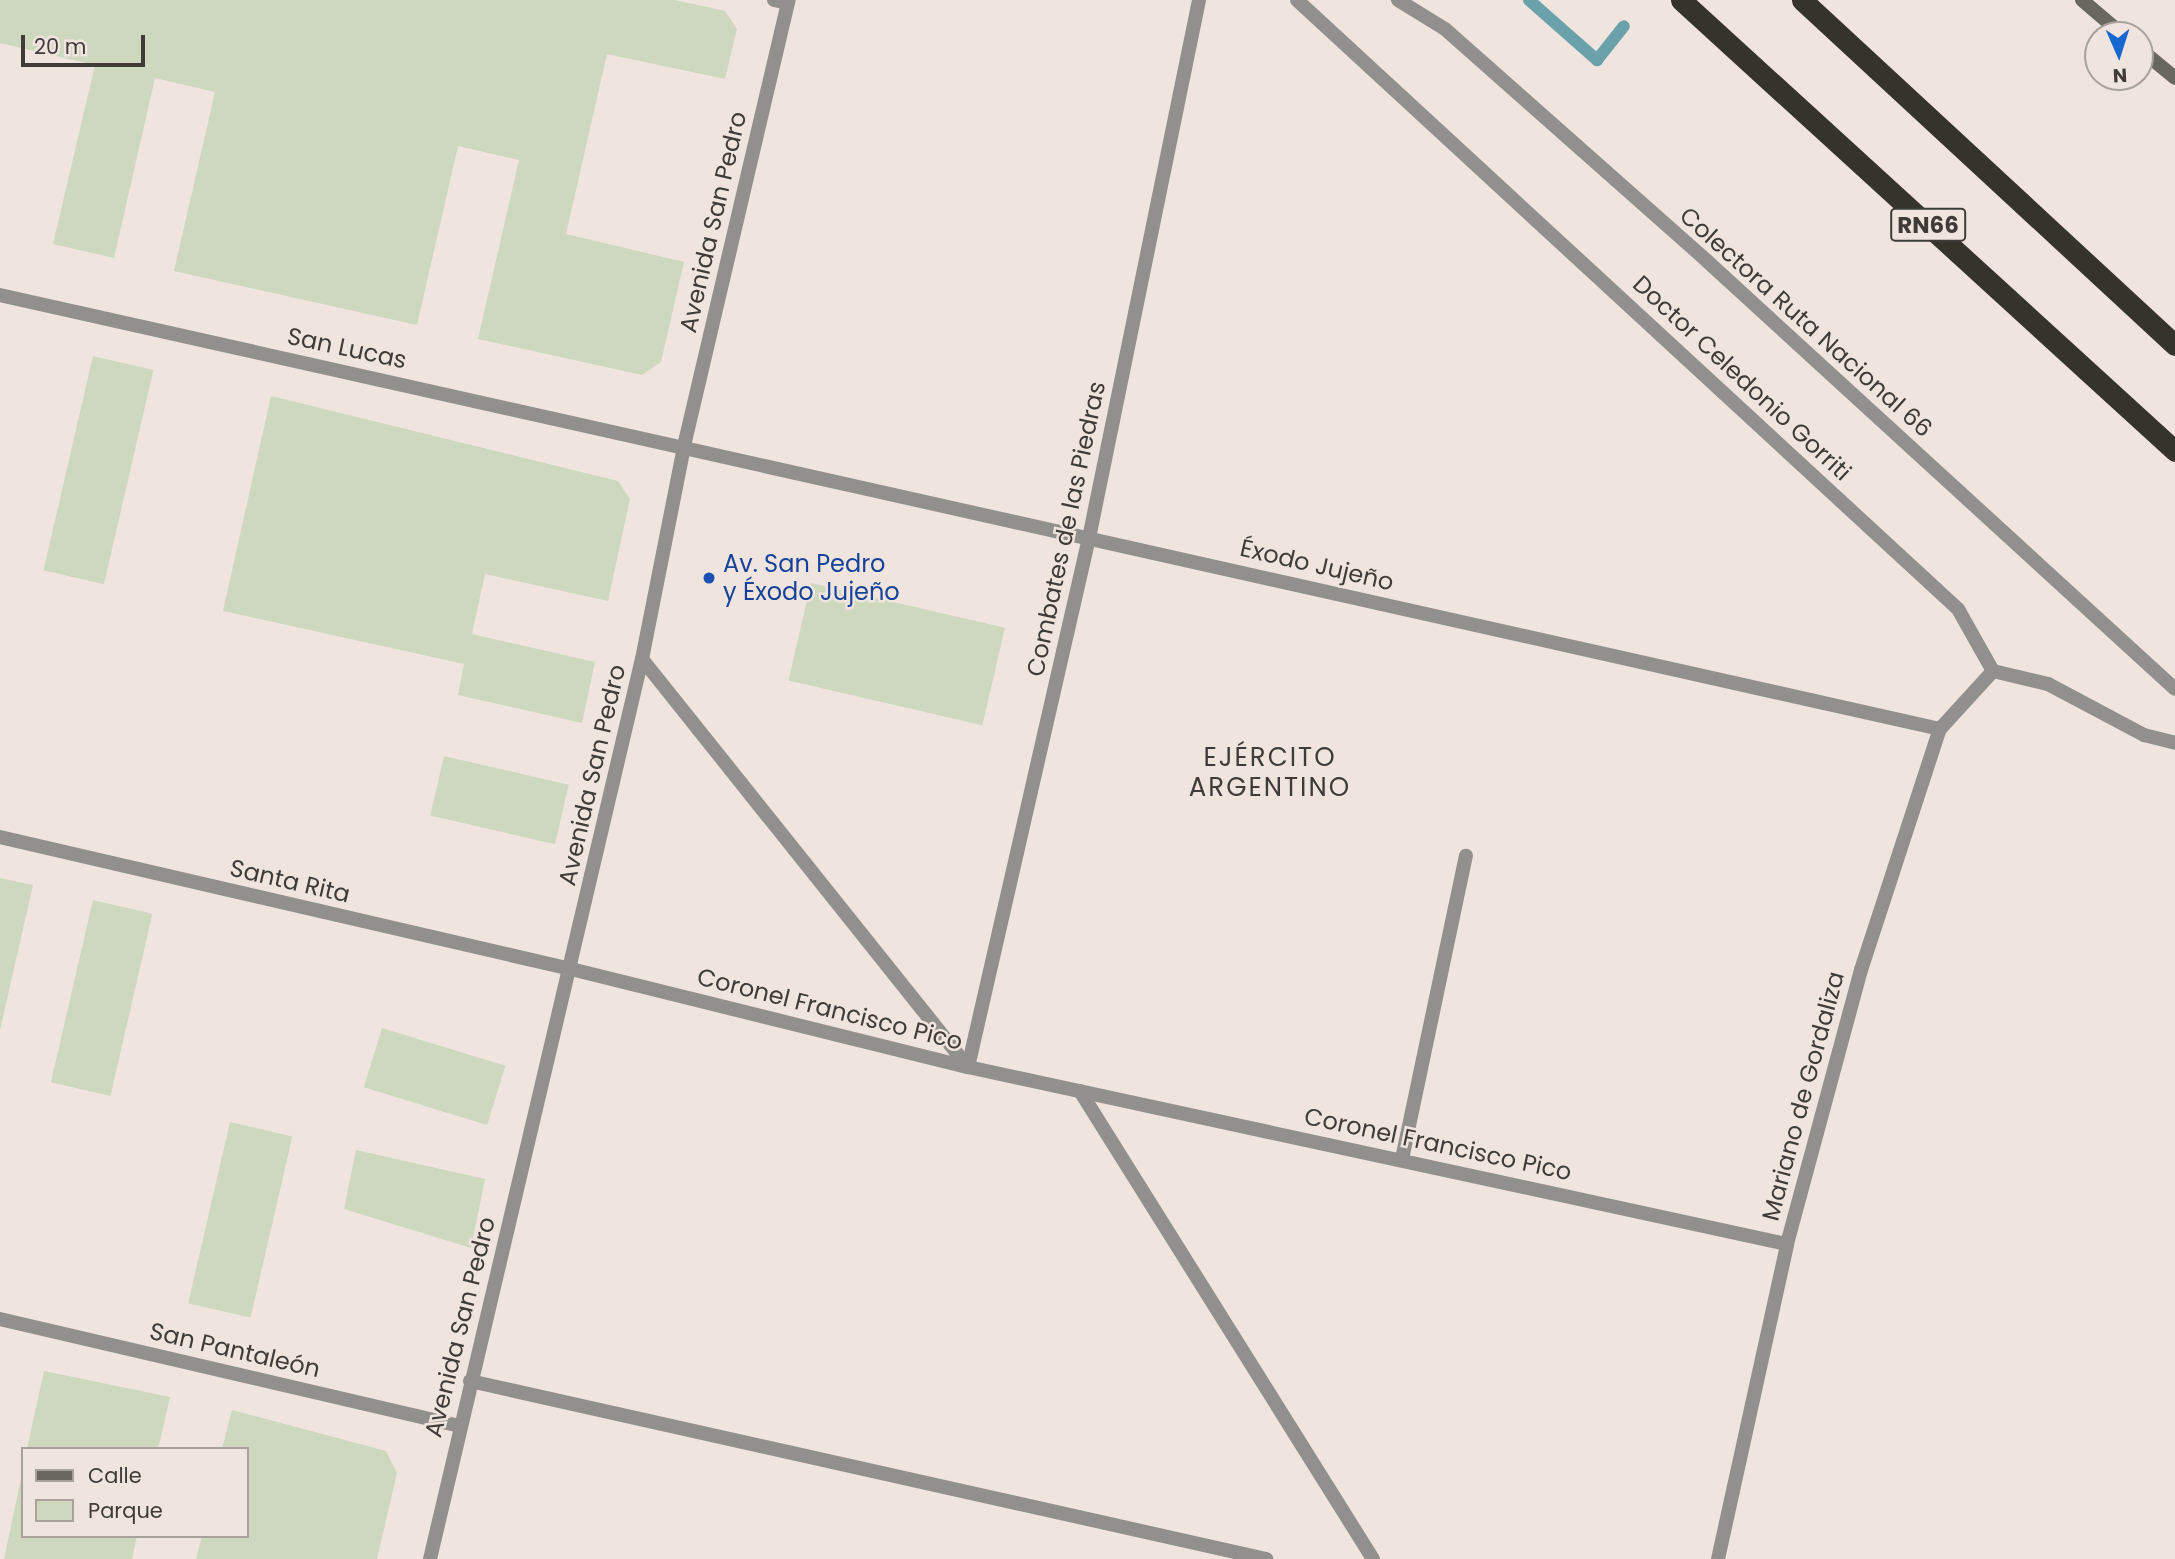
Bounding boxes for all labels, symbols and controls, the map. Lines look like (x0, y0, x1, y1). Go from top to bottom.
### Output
scale bar (24, 21, 149, 65)
north arrow (2084, 21, 2154, 91)
text: 20 m (34, 32, 87, 61)
text: N (2112, 62, 2128, 89)
street label: Avenida San Pedro (674, 109, 752, 335)
street label: Colectora Ruta Nacional 66 (1674, 201, 1938, 443)
road number: RN66 (1890, 206, 1966, 244)
street label: Doctor Celedonio Gorriti (1627, 269, 1857, 487)
street label: San Lucas (285, 321, 409, 375)
street label: Combates de las Piedras (1021, 379, 1111, 679)
street label: Éxodo Jujeño (1237, 533, 1397, 597)
place label: Av. San Pedro y Éxodo Jujeño (723, 550, 900, 606)
marker: Av. San Pedro y Éxodo Jujeño (701, 570, 717, 586)
street label: Avenida San Pedro (553, 662, 631, 888)
district label: EJÉRCITO ARGENTINO (1190, 742, 1350, 804)
street label: Santa Rita (227, 853, 353, 909)
street label: Coronel Francisco Pico (694, 962, 966, 1056)
street label: Mariano de Gordaliza (1756, 968, 1850, 1224)
street label: Coronel Francisco Pico (1302, 1102, 1574, 1186)
street label: Avenida San Pedro (419, 1214, 501, 1440)
street label: San Pantaleón (147, 1316, 323, 1384)
legend (21, 1447, 248, 1538)
text: Calle (88, 1461, 142, 1490)
text: Parque (88, 1496, 163, 1525)

